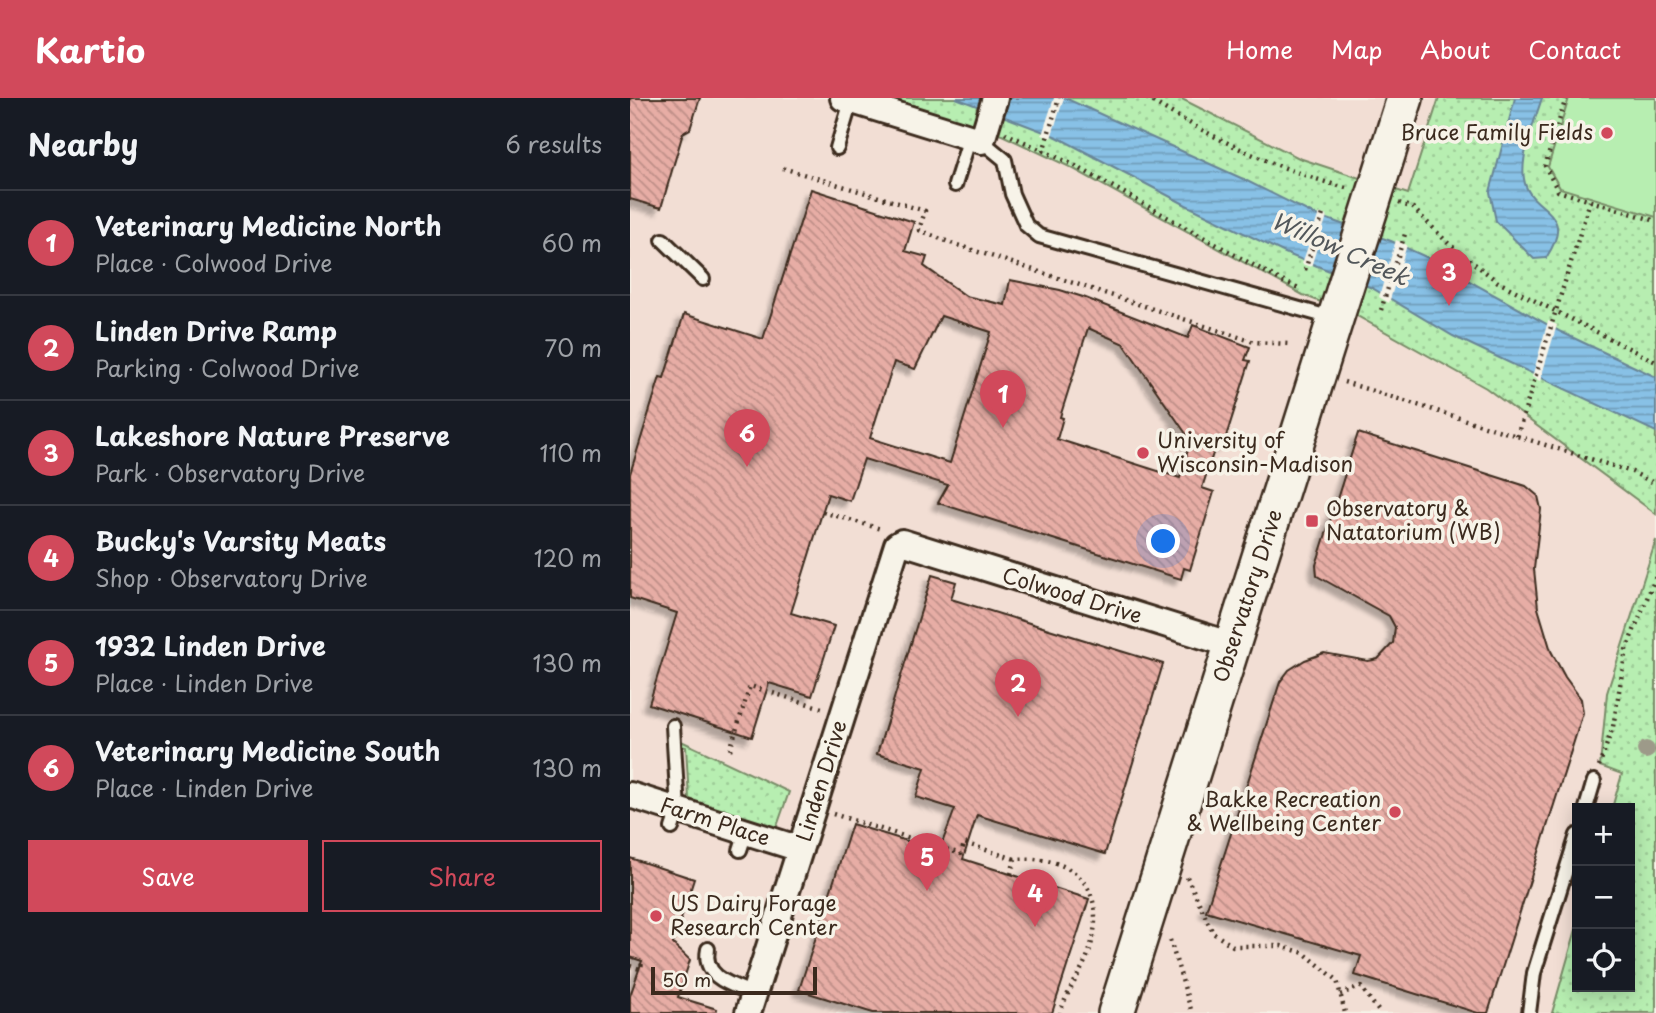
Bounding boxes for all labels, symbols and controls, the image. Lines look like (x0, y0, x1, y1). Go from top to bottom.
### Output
text: Kartio (35, 24, 145, 74)
text: Home (1226, 31, 1293, 67)
text: Map (1331, 31, 1382, 67)
text: About (1420, 31, 1490, 67)
text: Contact (1528, 31, 1621, 67)
place label: Bruce Family Fields (1400, 115, 1593, 147)
text: Nearby (28, 121, 138, 166)
marker: Bruce Family Fields (1599, 125, 1615, 141)
text: 6 results (506, 126, 602, 161)
water label: Willow Creek (1266, 202, 1416, 294)
text: Veterinary Medicine North (95, 206, 442, 245)
text: 1 (46, 225, 57, 260)
text: 60 m (542, 225, 602, 260)
text: Place · Colwood Drive (95, 245, 332, 280)
pin: 3 (1426, 248, 1472, 306)
text: Linden Drive Ramp (95, 311, 337, 350)
text: 2 (43, 330, 59, 365)
text: 70 m (544, 330, 602, 365)
text: Parking · Colwood Drive (95, 350, 359, 385)
pin: 1 (980, 370, 1026, 428)
pin: 6 (724, 409, 770, 467)
text: Lakeshore Nature Preserve (95, 416, 450, 455)
place label: University of Wisconsin-Madison (1157, 423, 1353, 479)
text: 3 (43, 435, 59, 470)
text: 110 m (540, 435, 602, 470)
marker: University of Wisconsin-Madison (1135, 445, 1151, 461)
text: Park · Observatory Drive (95, 455, 365, 490)
place label: Observatory & Natatorium (WB) (1326, 491, 1501, 547)
street label: Observatory Drive (1203, 505, 1289, 686)
marker: Observatory & Natatorium (WB) (1304, 513, 1320, 529)
text: Bucky's Varsity Meats (95, 521, 386, 560)
your location (1146, 524, 1180, 558)
text: 4 (43, 540, 59, 575)
text: 120 m (534, 540, 602, 575)
street label: Colwood Drive (999, 558, 1146, 631)
text: Shop · Observatory Drive (95, 560, 368, 595)
text: 1932 Linden Drive (95, 626, 326, 665)
text: 5 (44, 645, 58, 680)
text: 130 m (532, 645, 602, 680)
pin: 2 (995, 659, 1041, 717)
text: Place · Linden Drive (95, 665, 314, 700)
street label: Linden Drive (786, 716, 854, 845)
text: Veterinary Medicine South (95, 731, 441, 770)
text: 6 (43, 750, 59, 785)
text: 130 m (532, 750, 602, 785)
text: Place · Linden Drive (95, 770, 314, 805)
place label: Bakke Recreation & Wellbeing Center (1186, 782, 1381, 838)
street label: Farm Place (657, 787, 775, 853)
map controls (1572, 803, 1635, 992)
button: + (1572, 803, 1635, 866)
marker: Bakke Recreation & Wellbeing Center (1387, 804, 1403, 820)
pin: 5 (904, 833, 950, 891)
button: Save (28, 840, 308, 912)
button: Share (322, 840, 602, 912)
button: − (1572, 866, 1635, 929)
pin: 4 (1012, 869, 1058, 927)
place label: US Dairy Forage Research Center (670, 886, 837, 942)
marker: US Dairy Forage Research Center (648, 908, 664, 924)
button: locate (1572, 929, 1635, 992)
scale bar (651, 964, 817, 996)
text: 50 m (662, 965, 711, 993)

